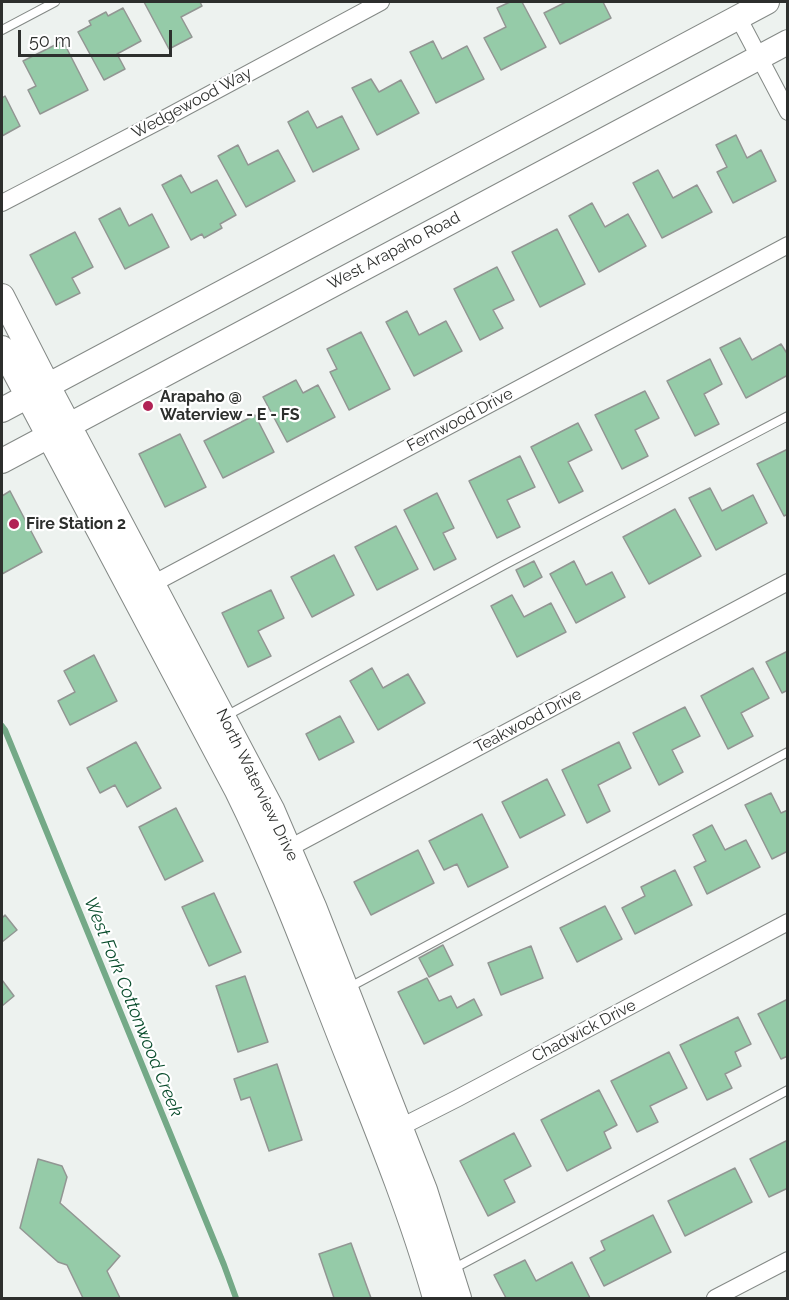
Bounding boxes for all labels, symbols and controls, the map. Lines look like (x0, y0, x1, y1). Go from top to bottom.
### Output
scale bar (21, 18, 176, 56)
text: 50 m (29, 30, 71, 51)
street label: Wedgewood Way (129, 63, 255, 143)
street label: West Arapaho Road (324, 208, 464, 294)
street label: Fernwood Drive (404, 384, 516, 456)
place label: Arapaho @ Waterview - E - FS (160, 387, 300, 425)
marker: Arapaho @ Waterview - E - FS (141, 399, 155, 413)
place label: Fire Station 2 (26, 514, 126, 534)
marker: Fire Station 2 (7, 517, 21, 531)
street label: Teakwood Drive (471, 685, 585, 757)
street label: North Waterview Drive (212, 706, 302, 864)
water label: West Fork Cottonwood Creek (79, 894, 187, 1120)
street label: Chadwick Drive (529, 996, 639, 1066)

